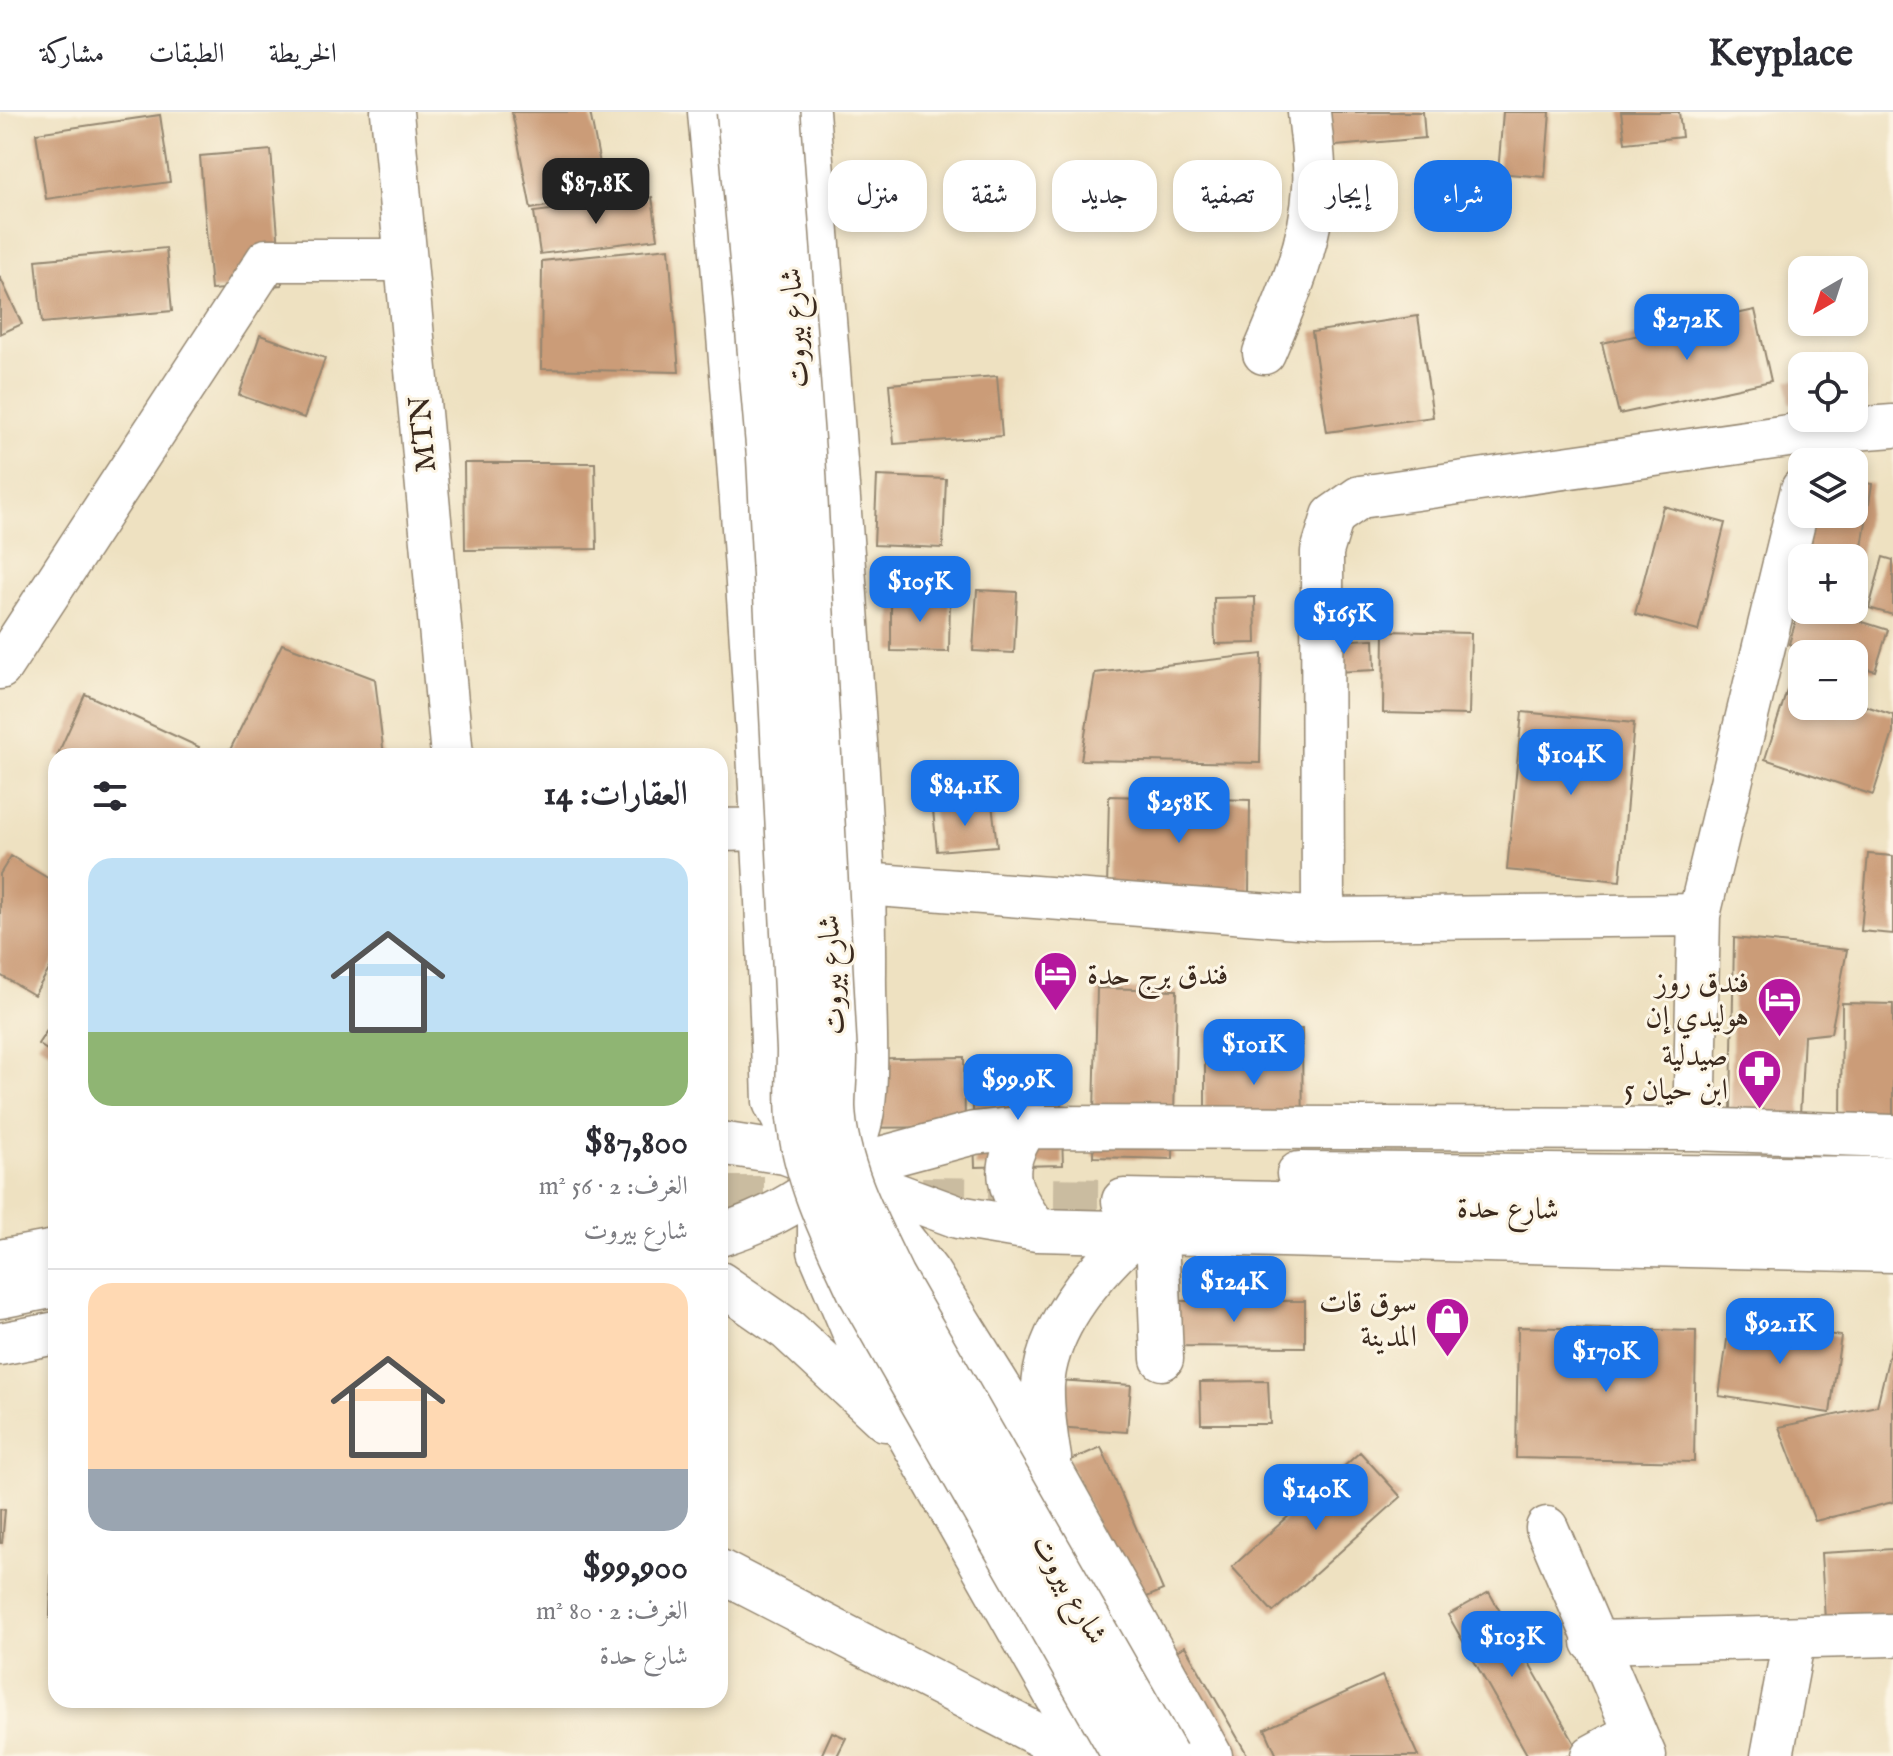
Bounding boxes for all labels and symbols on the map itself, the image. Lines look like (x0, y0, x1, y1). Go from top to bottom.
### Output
pin: $87.8K (531, 158, 661, 226)
north arrow (1788, 256, 1868, 336)
street label: شارع بيروت (773, 266, 823, 389)
pin: $272K (1631, 294, 1743, 362)
street label: MTN (402, 394, 446, 474)
pin: $105K (864, 556, 976, 624)
pin: $165K (1288, 588, 1400, 656)
pin: $104K (1515, 729, 1627, 797)
pin: $84.1K (900, 760, 1030, 828)
pin: $258K (1123, 777, 1235, 845)
street label: شارع بيروت (811, 913, 859, 1036)
hotel icon: فندق برج حدة (1032, 950, 1080, 1013)
place label: فندق برج حدة (1087, 957, 1228, 1000)
place label: فندق روز هوليدي إن (1645, 965, 1749, 1040)
hotel icon: فندق روز هوليدي إن (1756, 975, 1804, 1038)
pin: $101K (1198, 1019, 1310, 1087)
place label: صيدلية ابن حيان 5 (1624, 1038, 1728, 1110)
pharmacy icon: صيدلية ابن حيان 5 (1735, 1048, 1783, 1111)
pin: $99.9K (953, 1054, 1083, 1122)
street label: شارع حدة (1457, 1190, 1559, 1234)
pin: $124K (1178, 1256, 1290, 1324)
place label: سوق قات المدينة (1319, 1285, 1417, 1357)
shop icon: سوق قات المدينة (1424, 1295, 1472, 1358)
pin: $92.1K (1715, 1298, 1845, 1366)
pin: $170K (1550, 1326, 1662, 1394)
pin: $140K (1260, 1464, 1372, 1532)
street label: شارع بيروت (1018, 1528, 1115, 1654)
pin: $103K (1456, 1611, 1568, 1679)

